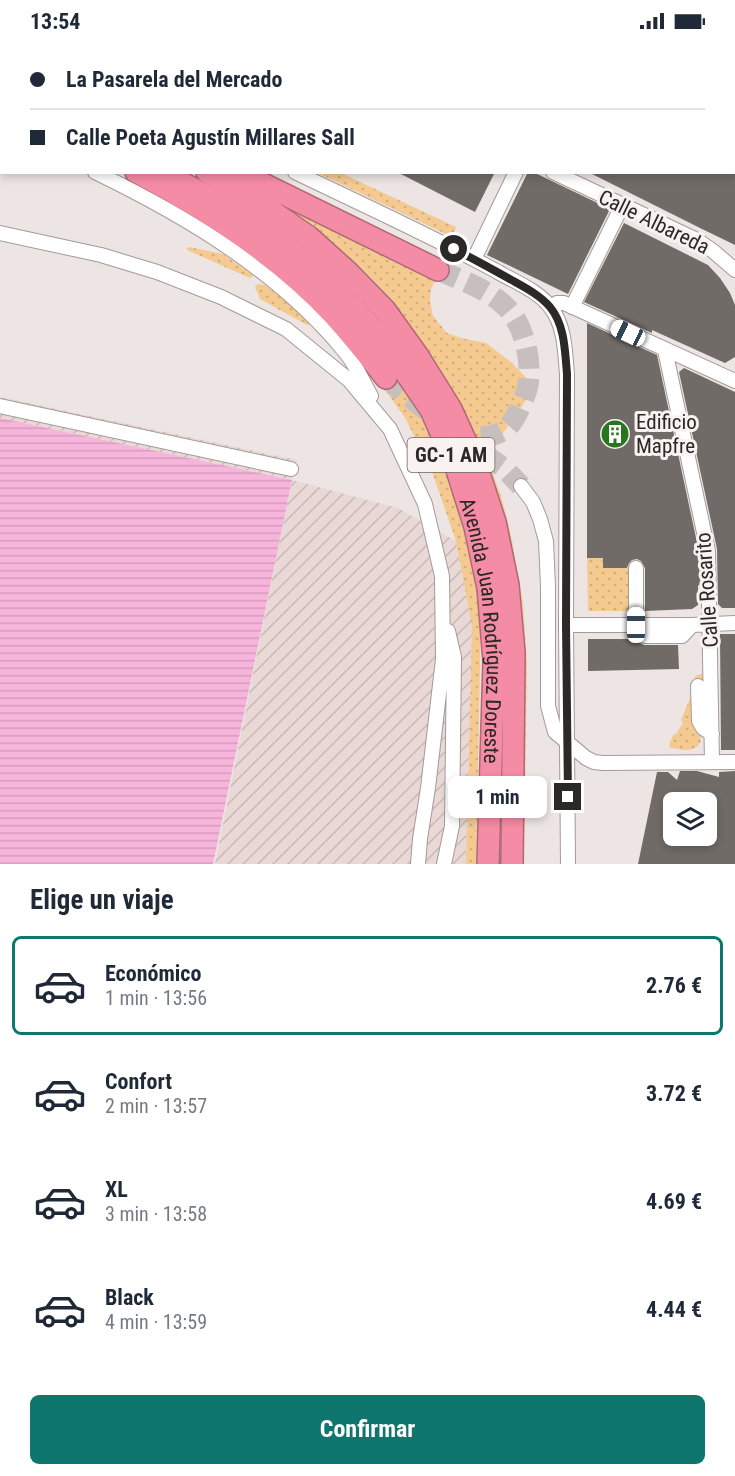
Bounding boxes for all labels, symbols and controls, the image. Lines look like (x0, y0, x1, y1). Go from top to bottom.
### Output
text: 13:54 (30, 9, 81, 34)
text: La Pasarela del Mercado (66, 67, 282, 92)
text: Calle Poeta Agustín Millares Sall (66, 125, 355, 150)
street label: Calle Albareda (595, 185, 713, 259)
route start (440, 235, 467, 262)
car (608, 317, 648, 349)
place label: Edificio Mapfre (636, 410, 697, 458)
building icon: Edificio Mapfre (599, 418, 631, 450)
road number: GC-1 AM (408, 438, 494, 472)
street label: Avenida Juan Rodríguez Doreste (454, 495, 506, 764)
street label: Calle Rosarito (691, 532, 723, 648)
car (627, 607, 645, 643)
callout: 1 min (448, 776, 547, 818)
route end (554, 783, 581, 810)
text: 1 min (475, 785, 520, 809)
map controls (663, 792, 717, 846)
button: layers (663, 792, 717, 846)
text: Elige un viaje (30, 884, 174, 916)
icon: car (33, 959, 87, 1013)
text: Económico (105, 961, 201, 986)
text: 2.76 € (646, 973, 702, 998)
text: 1 min · 13:56 (105, 986, 207, 1010)
icon: car (33, 1067, 87, 1121)
text: Confort (105, 1069, 172, 1094)
text: 3.72 € (646, 1081, 702, 1106)
text: 2 min · 13:57 (105, 1094, 207, 1118)
icon: car (33, 1175, 87, 1229)
text: XL (105, 1177, 128, 1202)
text: 4.69 € (646, 1189, 702, 1214)
text: 3 min · 13:58 (105, 1202, 207, 1226)
icon: car (33, 1283, 87, 1337)
text: Black (105, 1285, 154, 1310)
text: 4.44 € (646, 1297, 702, 1322)
text: 4 min · 13:59 (105, 1310, 207, 1334)
button: Confirmar (30, 1395, 705, 1464)

